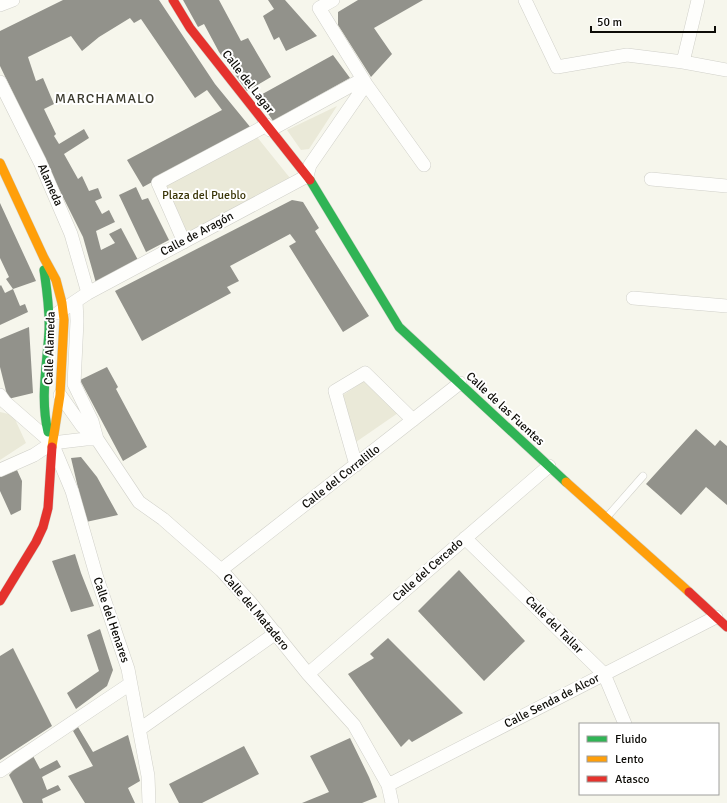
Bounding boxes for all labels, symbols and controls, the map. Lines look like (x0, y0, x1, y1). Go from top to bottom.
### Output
scale bar (591, 8, 715, 34)
text: 50 m (597, 15, 622, 30)
street label: Calle del Lagar (219, 47, 278, 117)
district label: MARCHAMALO (55, 90, 155, 107)
street label: Alameda (34, 161, 66, 209)
park label: Plaza del Pueblo (162, 188, 246, 203)
street label: Calle de Aragón (158, 208, 236, 260)
street label: Calle Alameda (41, 311, 59, 385)
street label: Calle de las Fuentes (463, 369, 547, 449)
street label: Calle del Corralillo (299, 442, 383, 512)
street label: Calle del Cercado (390, 535, 466, 605)
street label: Calle del Matadero (219, 570, 293, 654)
street label: Calle del Henares (89, 575, 133, 665)
street label: Calle del Tallar (522, 593, 587, 658)
street label: Calle Senda de Alcor (502, 670, 603, 731)
legend (579, 723, 719, 795)
text: Fluido (615, 732, 647, 747)
text: Lento (615, 752, 644, 767)
text: Atasco (615, 772, 650, 787)

